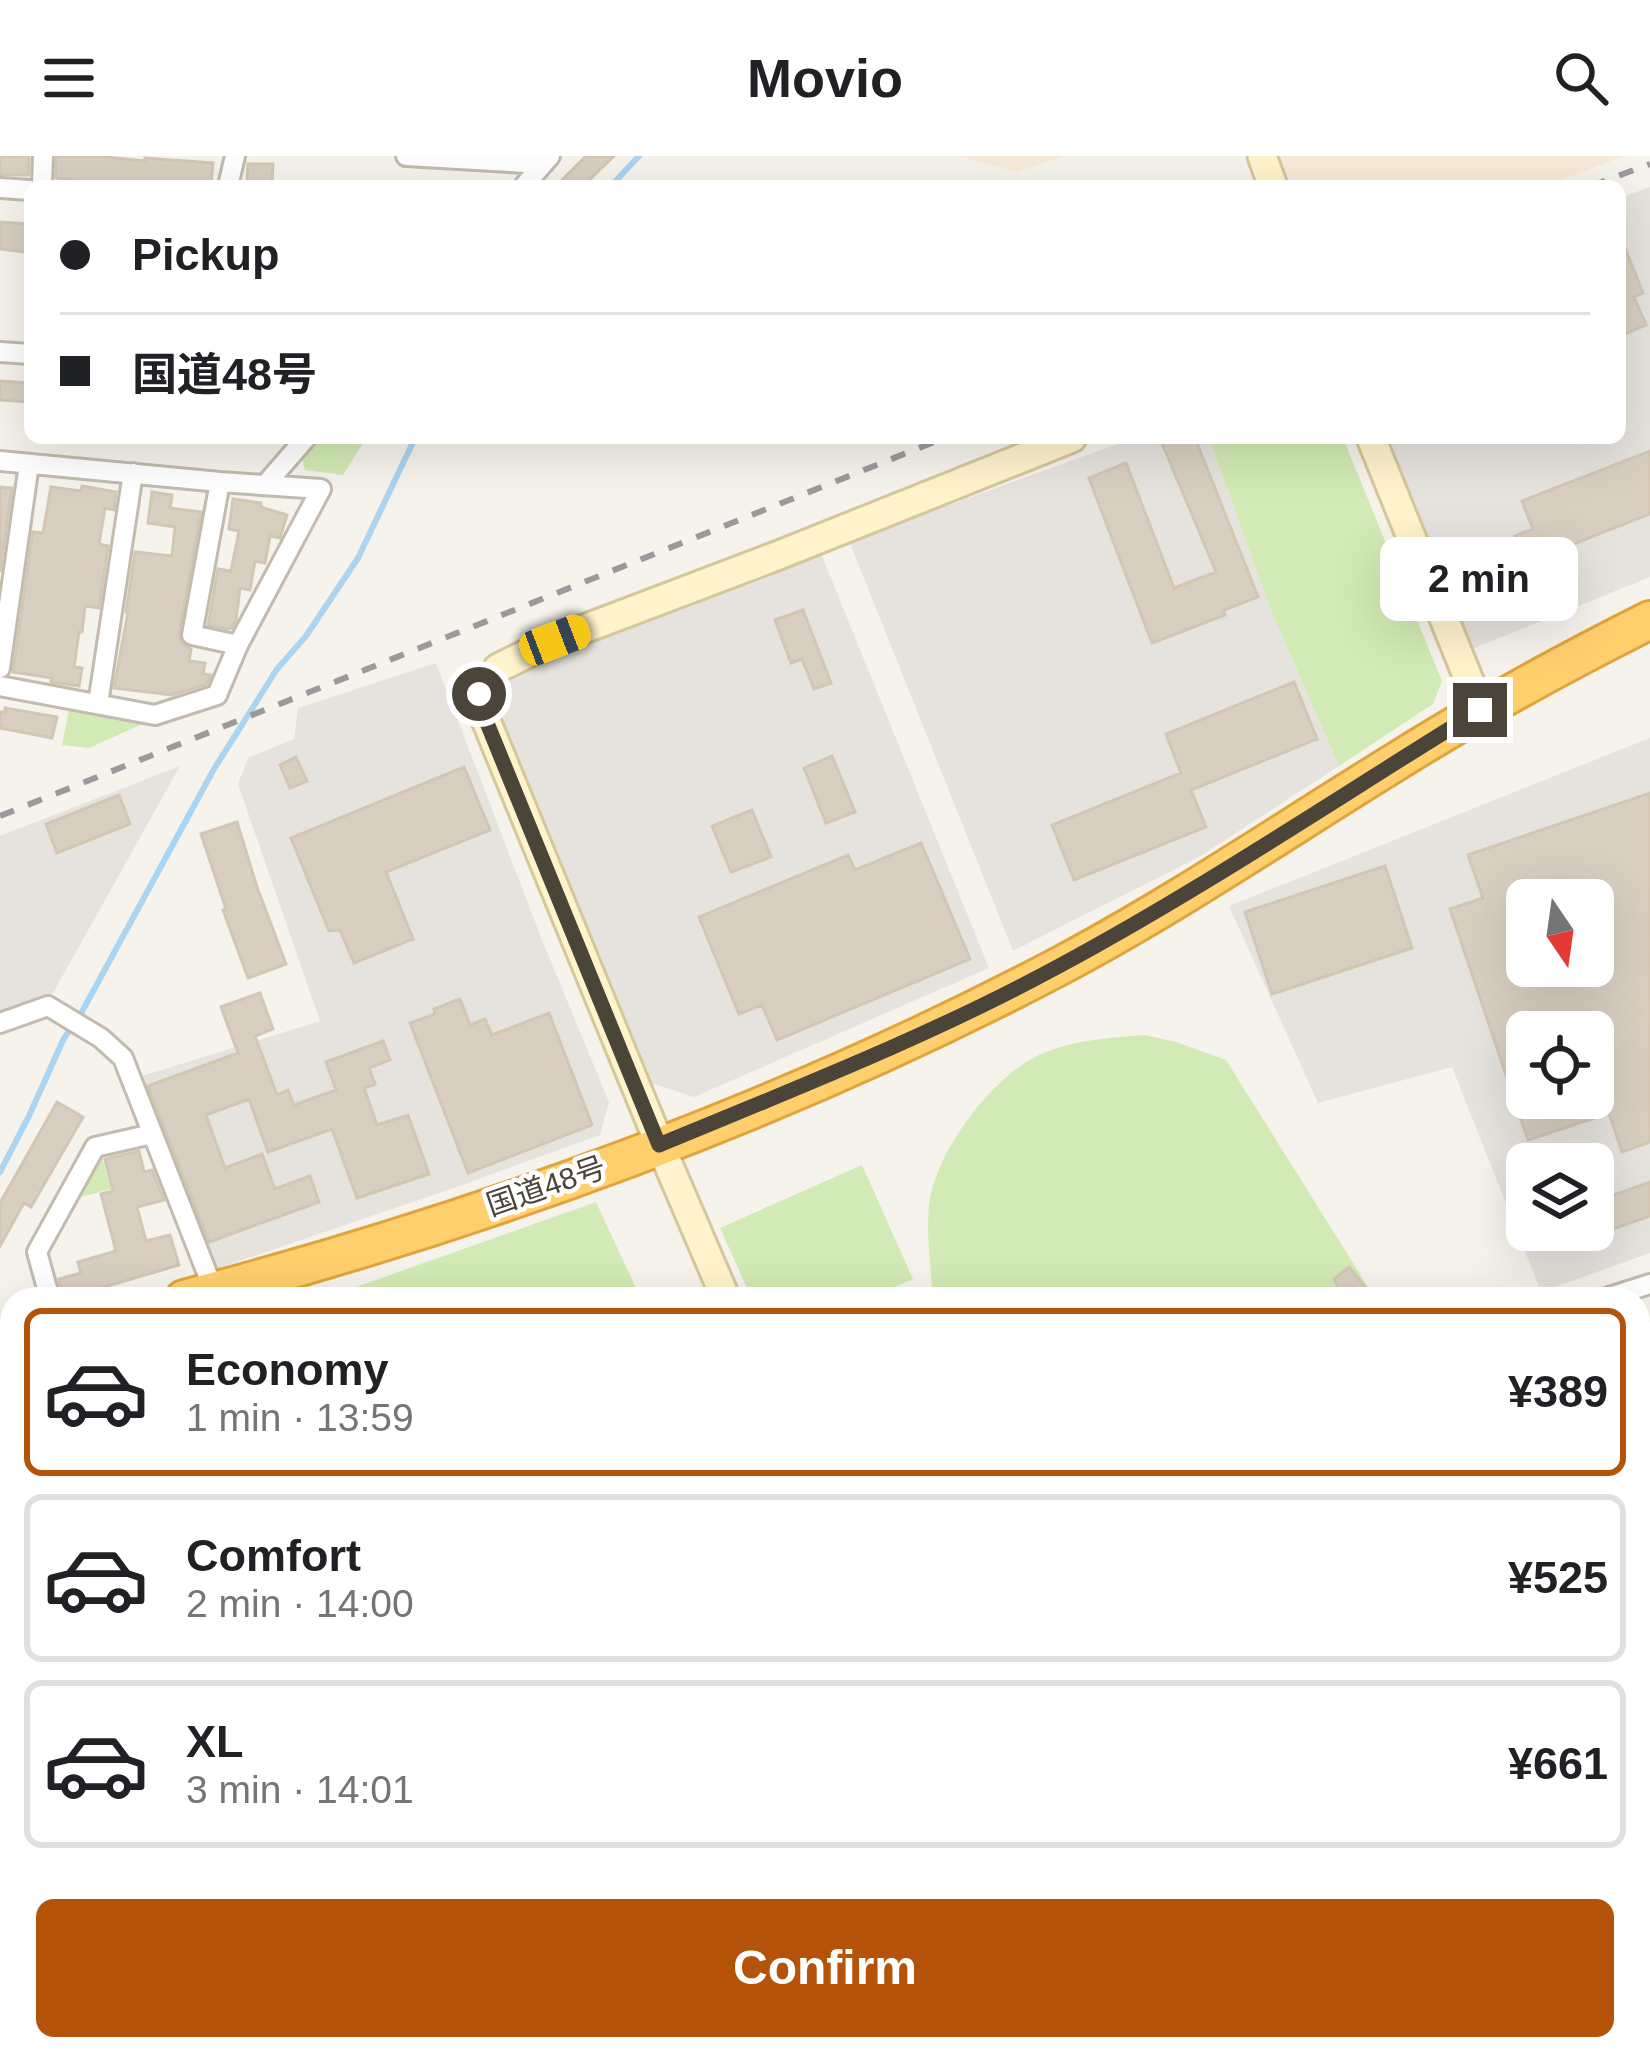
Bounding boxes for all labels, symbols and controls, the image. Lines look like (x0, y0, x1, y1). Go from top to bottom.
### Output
icon: menu (36, 45, 102, 111)
icon: search (1548, 45, 1614, 111)
text: Movio (747, 48, 903, 108)
text: Pickup (132, 229, 280, 280)
text: 国道48号 (132, 349, 317, 400)
callout: 2 min (1381, 536, 1579, 620)
text: 2 min (1428, 557, 1530, 600)
car (515, 610, 595, 670)
route start (452, 667, 506, 721)
route end (1453, 683, 1507, 737)
north arrow (1506, 879, 1614, 987)
map controls (1506, 879, 1614, 1251)
button: locate (1506, 1011, 1614, 1119)
button: layers (1506, 1143, 1614, 1251)
street label: 国道48号 (482, 1150, 610, 1222)
icon: car (42, 1338, 150, 1446)
text: Economy (186, 1344, 389, 1395)
text: ¥389 (1508, 1366, 1608, 1417)
text: 1 min · 13:59 (186, 1396, 414, 1439)
icon: car (42, 1524, 150, 1632)
text: Comfort (186, 1530, 361, 1581)
text: ¥525 (1508, 1552, 1608, 1603)
text: 2 min · 14:00 (186, 1582, 414, 1625)
icon: car (42, 1710, 150, 1818)
text: XL (186, 1716, 244, 1767)
text: ¥661 (1508, 1738, 1608, 1789)
text: 3 min · 14:01 (186, 1768, 414, 1811)
button: Confirm (36, 1899, 1614, 2037)

